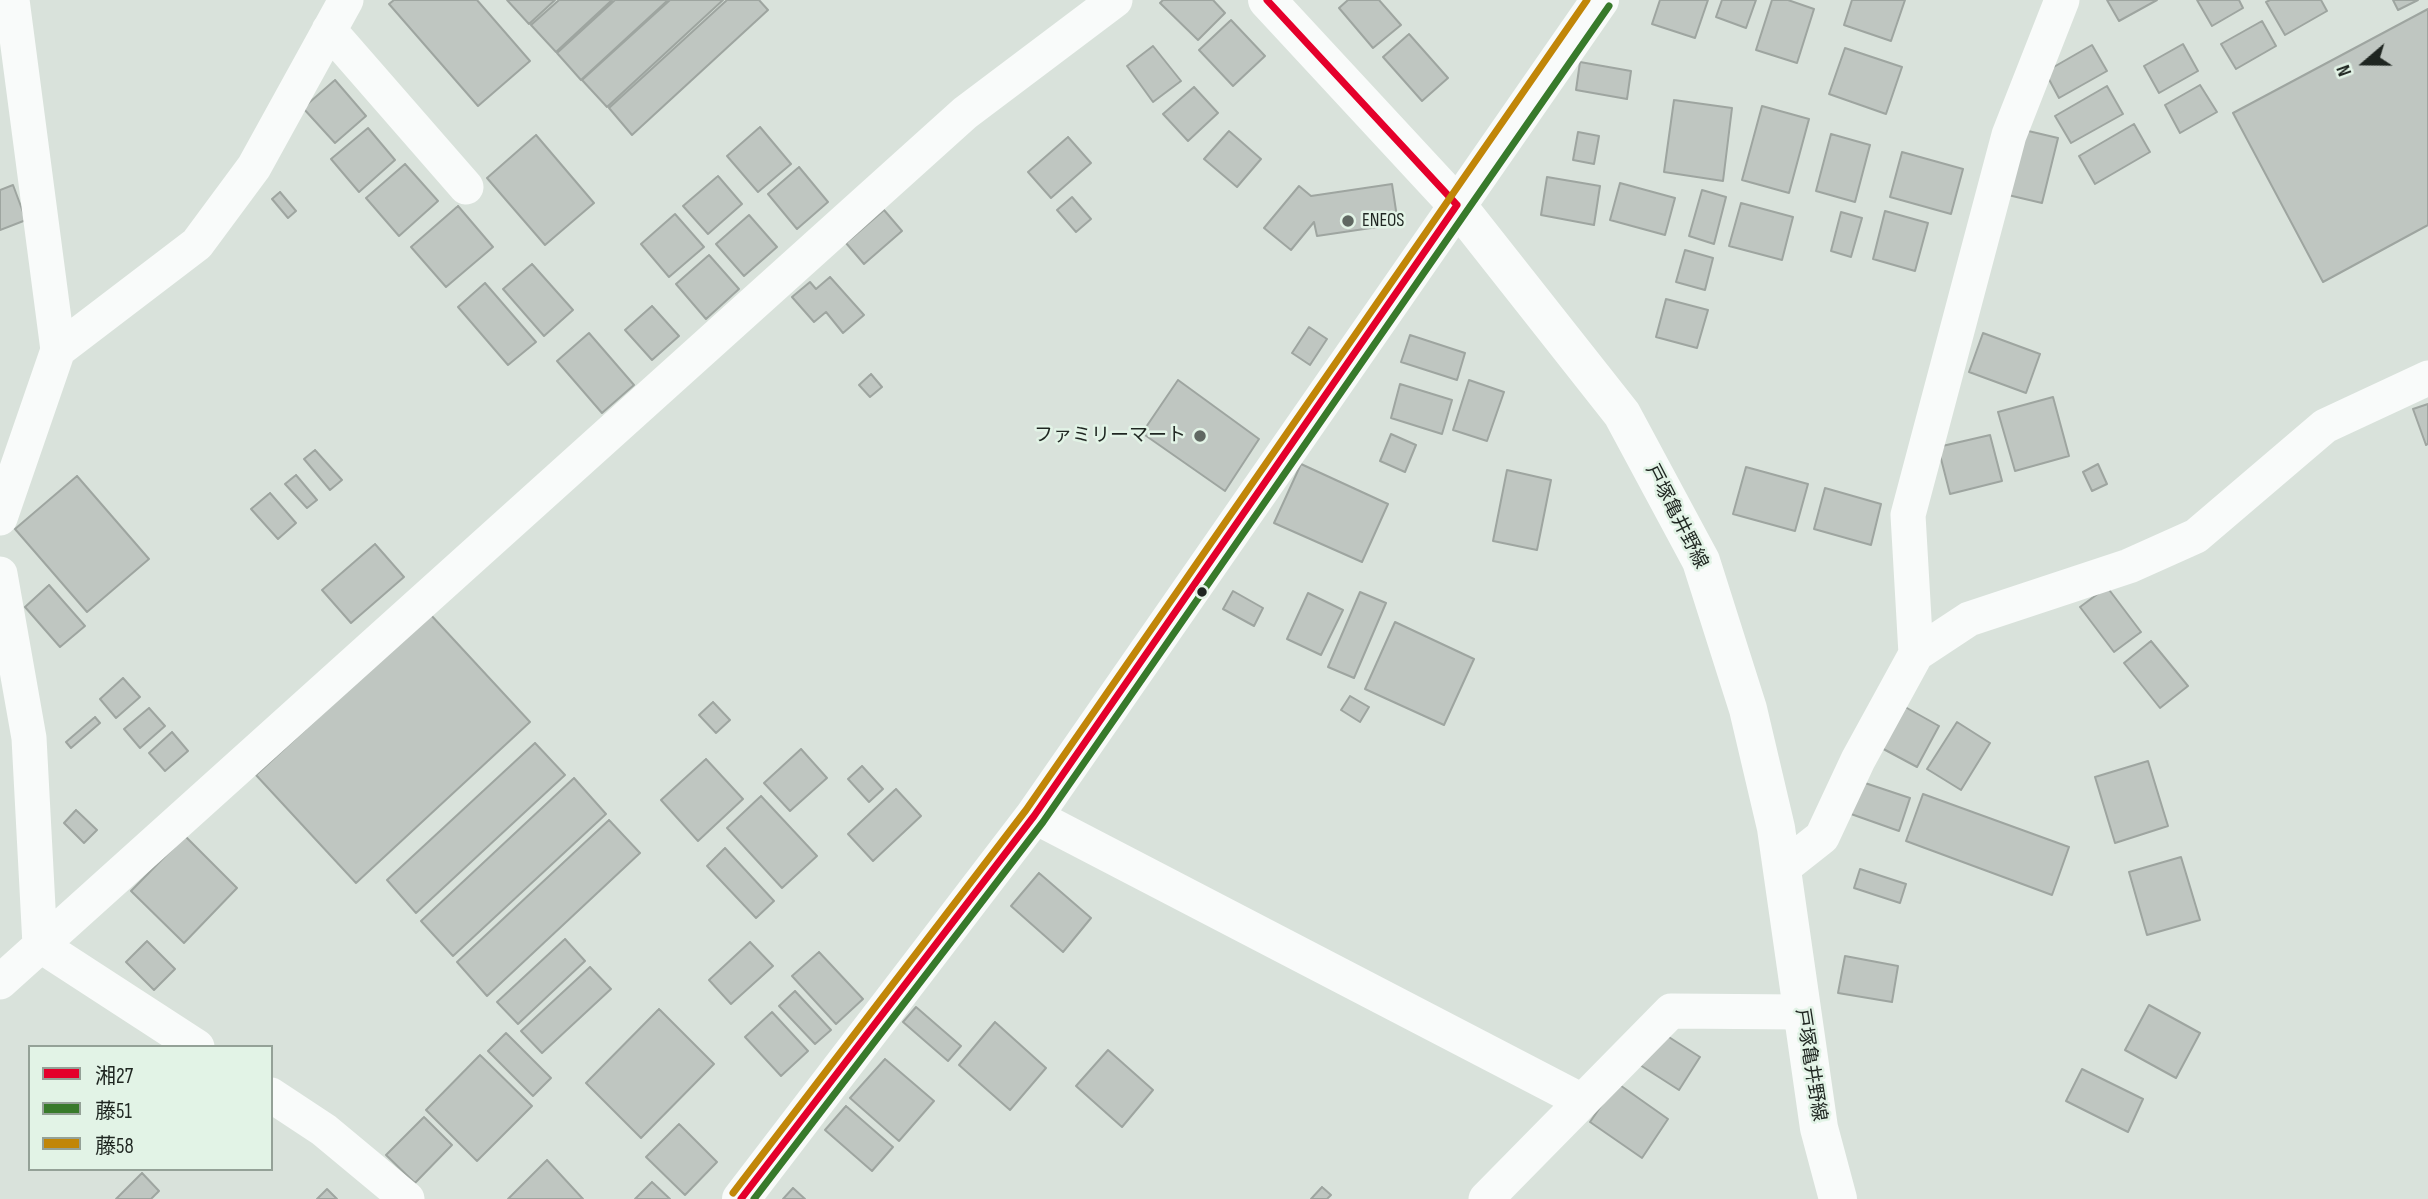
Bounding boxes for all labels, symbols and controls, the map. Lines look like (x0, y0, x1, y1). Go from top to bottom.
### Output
north arrow (2330, 28, 2400, 98)
text: N (2332, 62, 2357, 79)
place label: ENEOS (1362, 210, 1404, 232)
marker: ENEOS (1340, 213, 1356, 229)
place label: ファミリーマート (1034, 425, 1186, 447)
marker: ファミリーマート (1192, 428, 1208, 444)
street label: 戸塚亀井野線 (1640, 461, 1712, 573)
unlabelled marker (1195, 585, 1209, 599)
street label: 戸塚亀井野線 (1790, 1007, 1830, 1123)
legend (28, 1045, 273, 1171)
text: 湘27 (95, 1064, 133, 1089)
text: 藤51 (95, 1099, 132, 1124)
text: 藤58 (95, 1134, 134, 1159)

